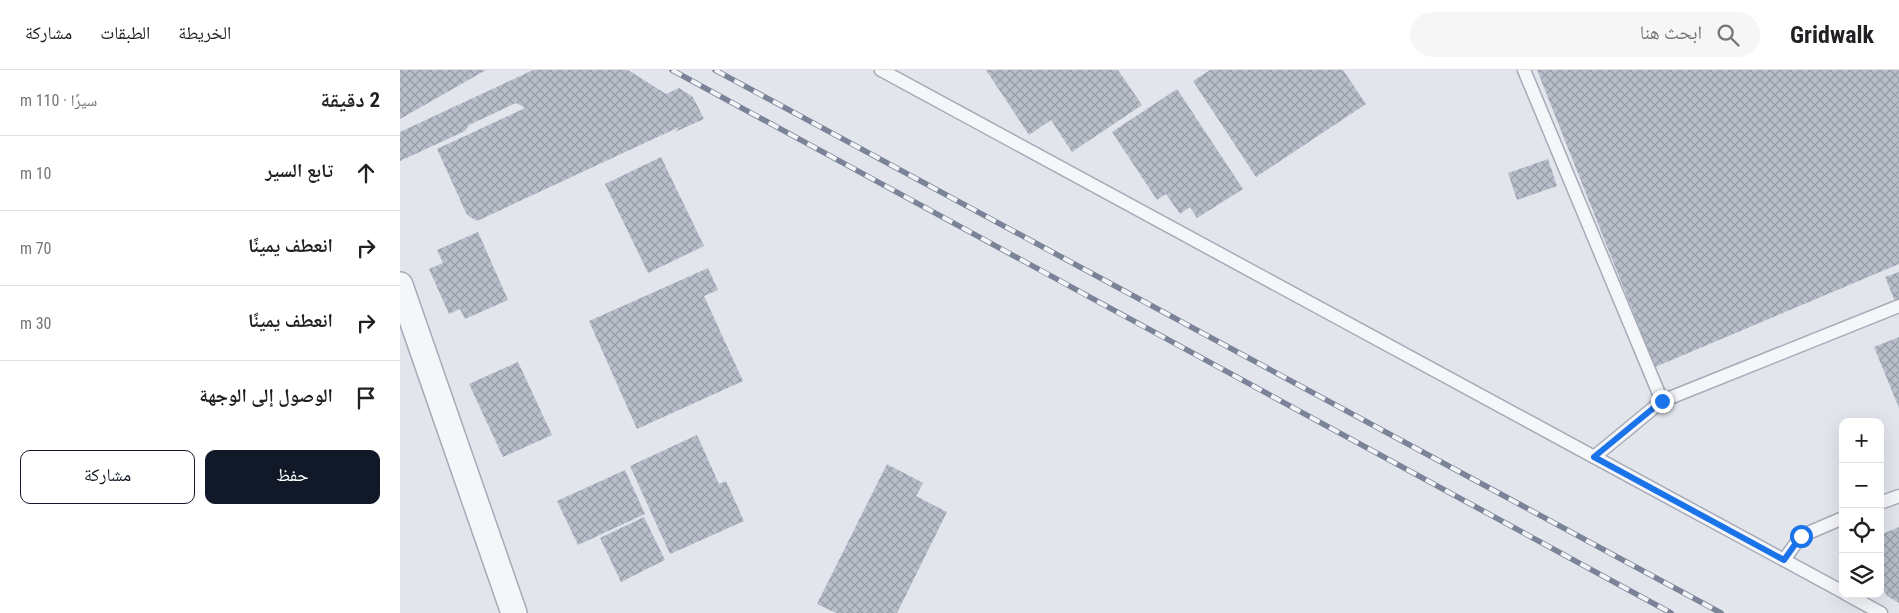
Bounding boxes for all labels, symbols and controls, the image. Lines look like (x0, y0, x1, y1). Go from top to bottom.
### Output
search box (1410, 12, 1760, 57)
text: ابحث هنا (1640, 21, 1702, 44)
icon: search (1714, 21, 1742, 49)
text: Gridwalk (1790, 21, 1874, 49)
text: مشاركة (25, 22, 72, 43)
text: الطبقات (100, 22, 150, 43)
text: الخريطة (178, 22, 231, 43)
text: 2 دقيقة (320, 88, 380, 112)
text: سيرًا · 110 m (20, 91, 97, 110)
text: تابع السير (265, 159, 333, 182)
icon: ahead (352, 159, 380, 187)
text: 10 m (20, 164, 52, 183)
text: انعطف يمينًا (248, 234, 333, 257)
icon: right (352, 234, 380, 262)
text: 70 m (20, 239, 52, 258)
text: انعطف يمينًا (248, 309, 333, 332)
icon: right (352, 309, 380, 337)
text: 30 m (20, 314, 52, 333)
text: الوصول إلى الوجهة (199, 384, 333, 407)
icon: arrive (352, 384, 380, 412)
route end (1651, 390, 1674, 413)
map controls (1839, 418, 1884, 598)
button: + (1839, 418, 1884, 463)
button: مشاركة (20, 450, 195, 504)
button: حفظ (205, 450, 380, 504)
button: − (1839, 463, 1884, 508)
button: locate (1839, 508, 1884, 553)
route start (1790, 525, 1813, 548)
button: layers (1839, 553, 1884, 598)

